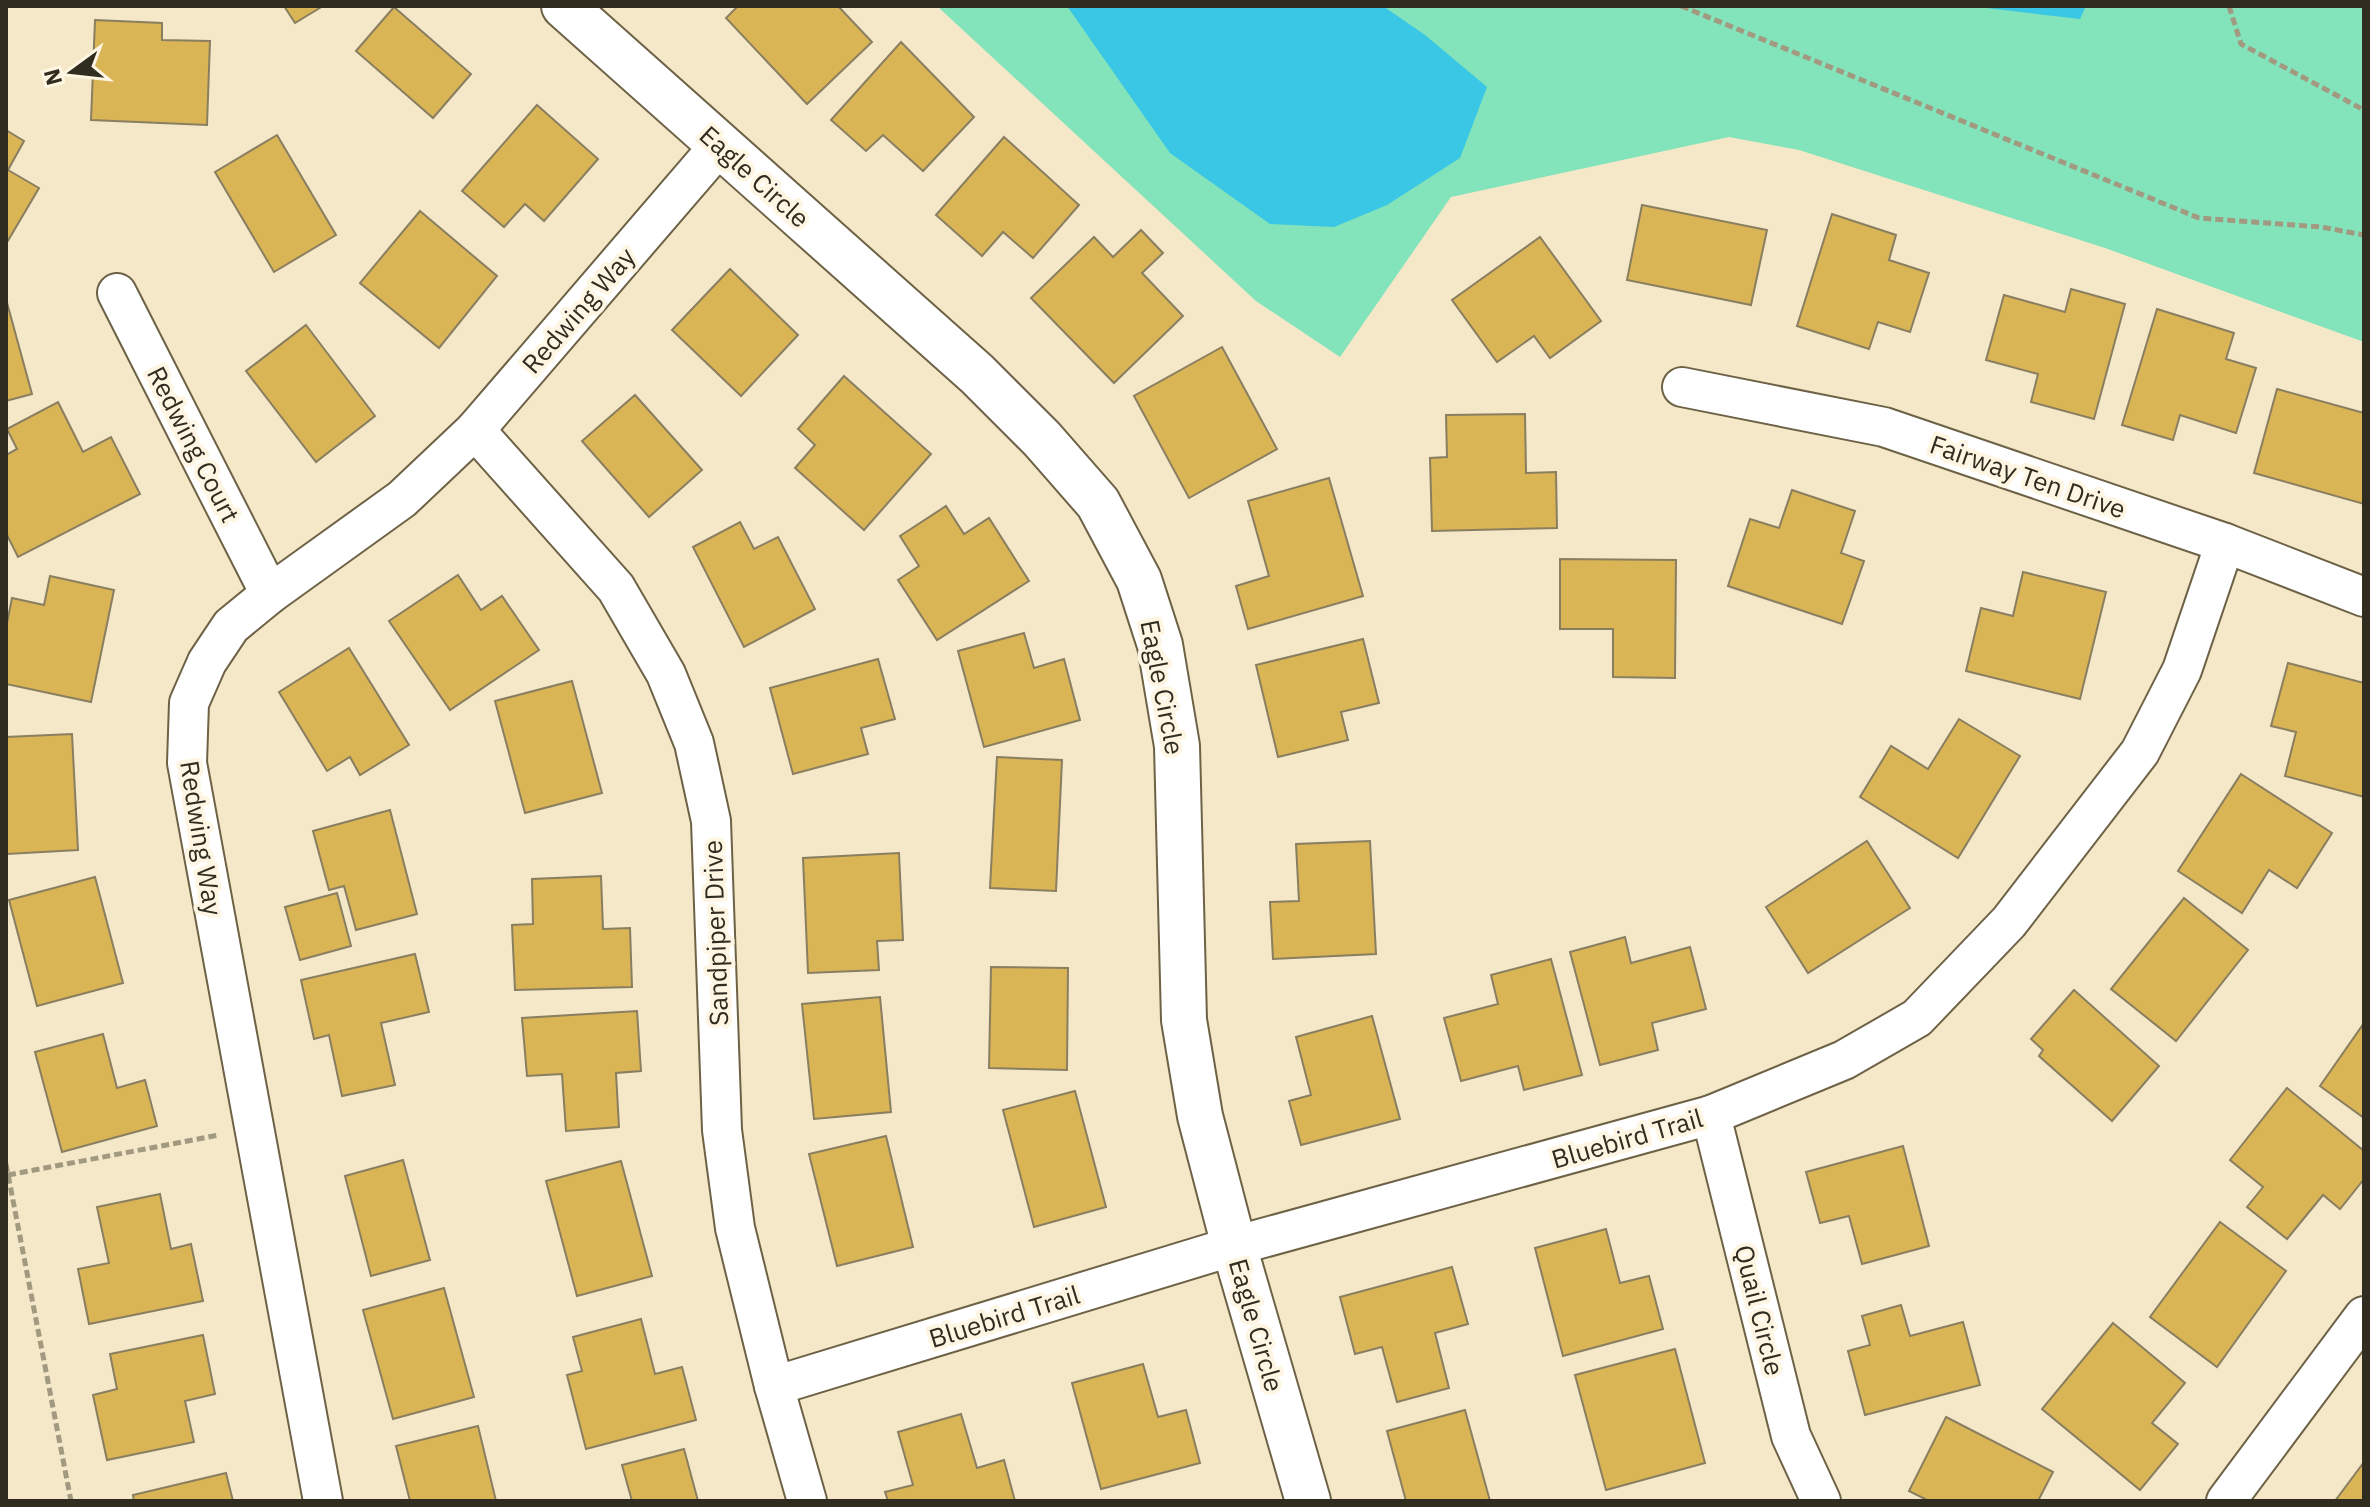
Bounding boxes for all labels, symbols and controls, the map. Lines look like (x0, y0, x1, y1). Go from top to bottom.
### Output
north arrow (32, 32, 112, 112)
text: N (36, 66, 68, 89)
street label: Eagle Circle (693, 118, 817, 234)
street label: Redwing Way (514, 240, 642, 380)
street label: Redwing Court (140, 360, 248, 528)
street label: Fairway Ten Drive (1926, 427, 2130, 525)
street label: Eagle Circle (1133, 617, 1193, 757)
street label: Redwing Way (173, 758, 231, 918)
street label: Sandpiper Drive (695, 840, 735, 1026)
street label: Bluebird Trail (1547, 1100, 1707, 1176)
street label: Quail Circle (1727, 1241, 1793, 1379)
street label: Eagle Circle (1222, 1255, 1292, 1395)
street label: Bluebird Trail (924, 1277, 1084, 1355)

